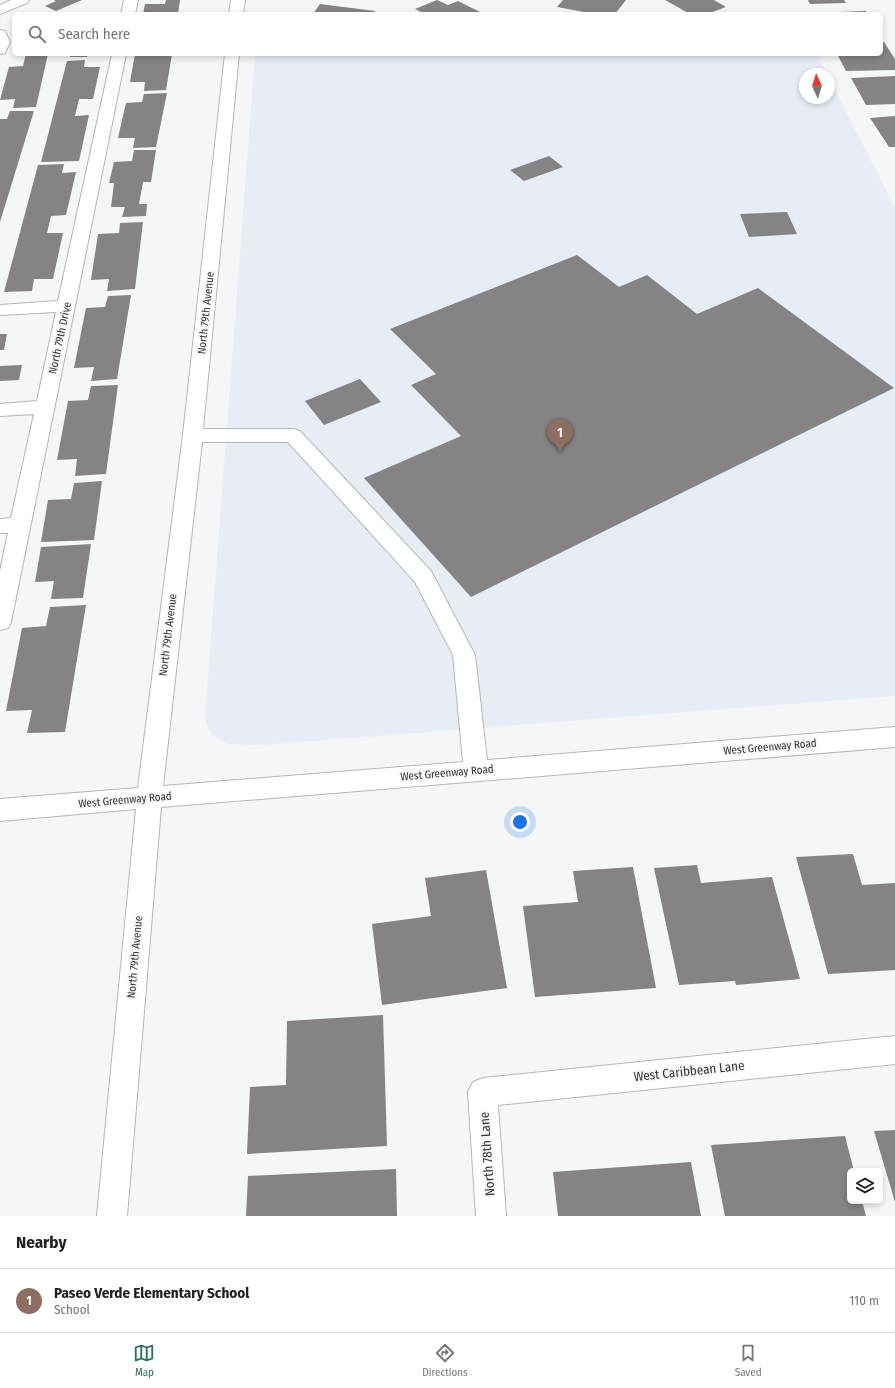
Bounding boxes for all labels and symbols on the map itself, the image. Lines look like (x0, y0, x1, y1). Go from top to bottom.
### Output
north arrow (799, 68, 835, 104)
street label: North 79th Avenue (195, 271, 217, 355)
street label: North 79th Drive (46, 301, 74, 375)
pin: 1 (547, 419, 573, 452)
street label: North 79th Avenue (156, 593, 180, 677)
street label: West Greenway Road (723, 736, 817, 758)
street label: West Greenway Road (400, 762, 494, 784)
street label: West Greenway Road (78, 789, 172, 811)
your location (510, 812, 530, 832)
street label: North 79th Avenue (125, 915, 145, 999)
street label: West Caribbean Lane (633, 1058, 745, 1084)
street label: North 78th Lane (477, 1111, 497, 1197)

